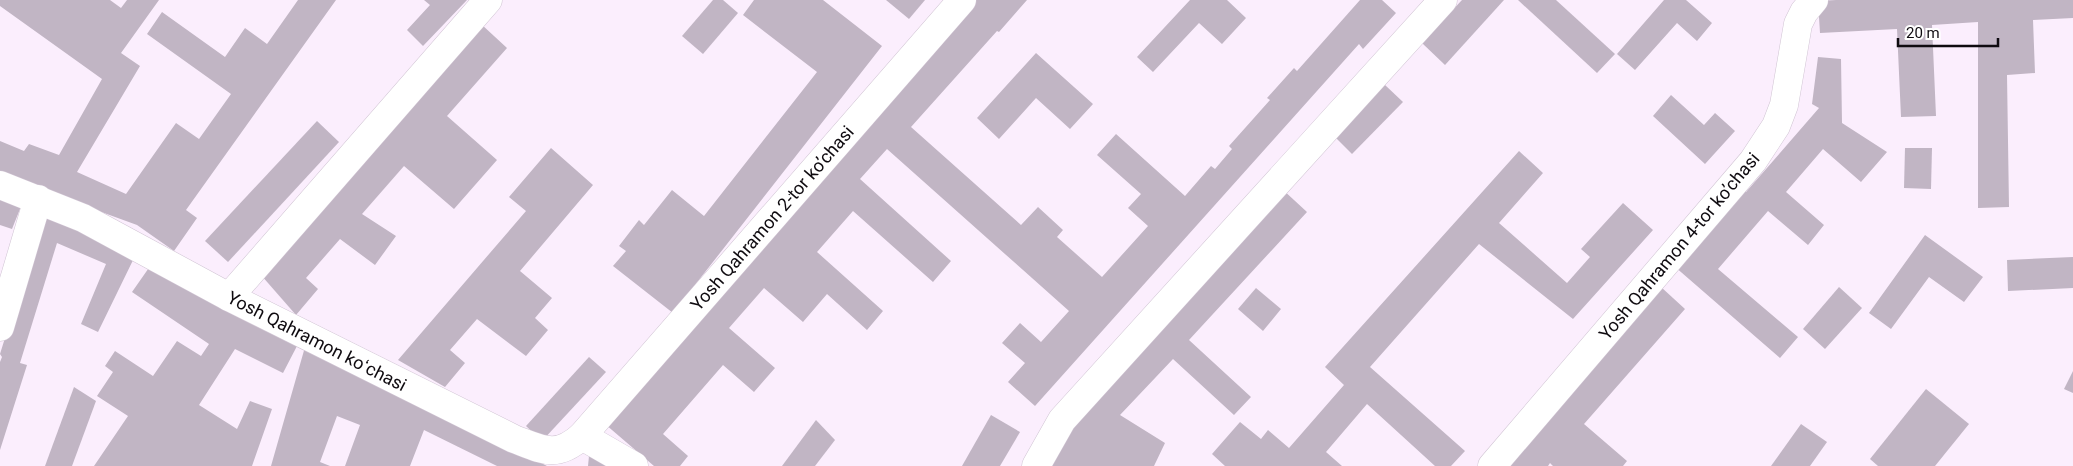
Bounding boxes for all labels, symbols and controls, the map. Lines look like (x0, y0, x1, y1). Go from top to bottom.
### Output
scale bar (1898, 15, 1998, 47)
text: 20 m (1906, 24, 1940, 42)
street label: Yosh Qahramon 2-tor koʼchasi (686, 121, 858, 315)
street label: Yosh Qahramon 4-tor koʼchasi (1594, 148, 1764, 344)
street label: Yosh Qahramon koʻchasi (224, 287, 410, 395)

